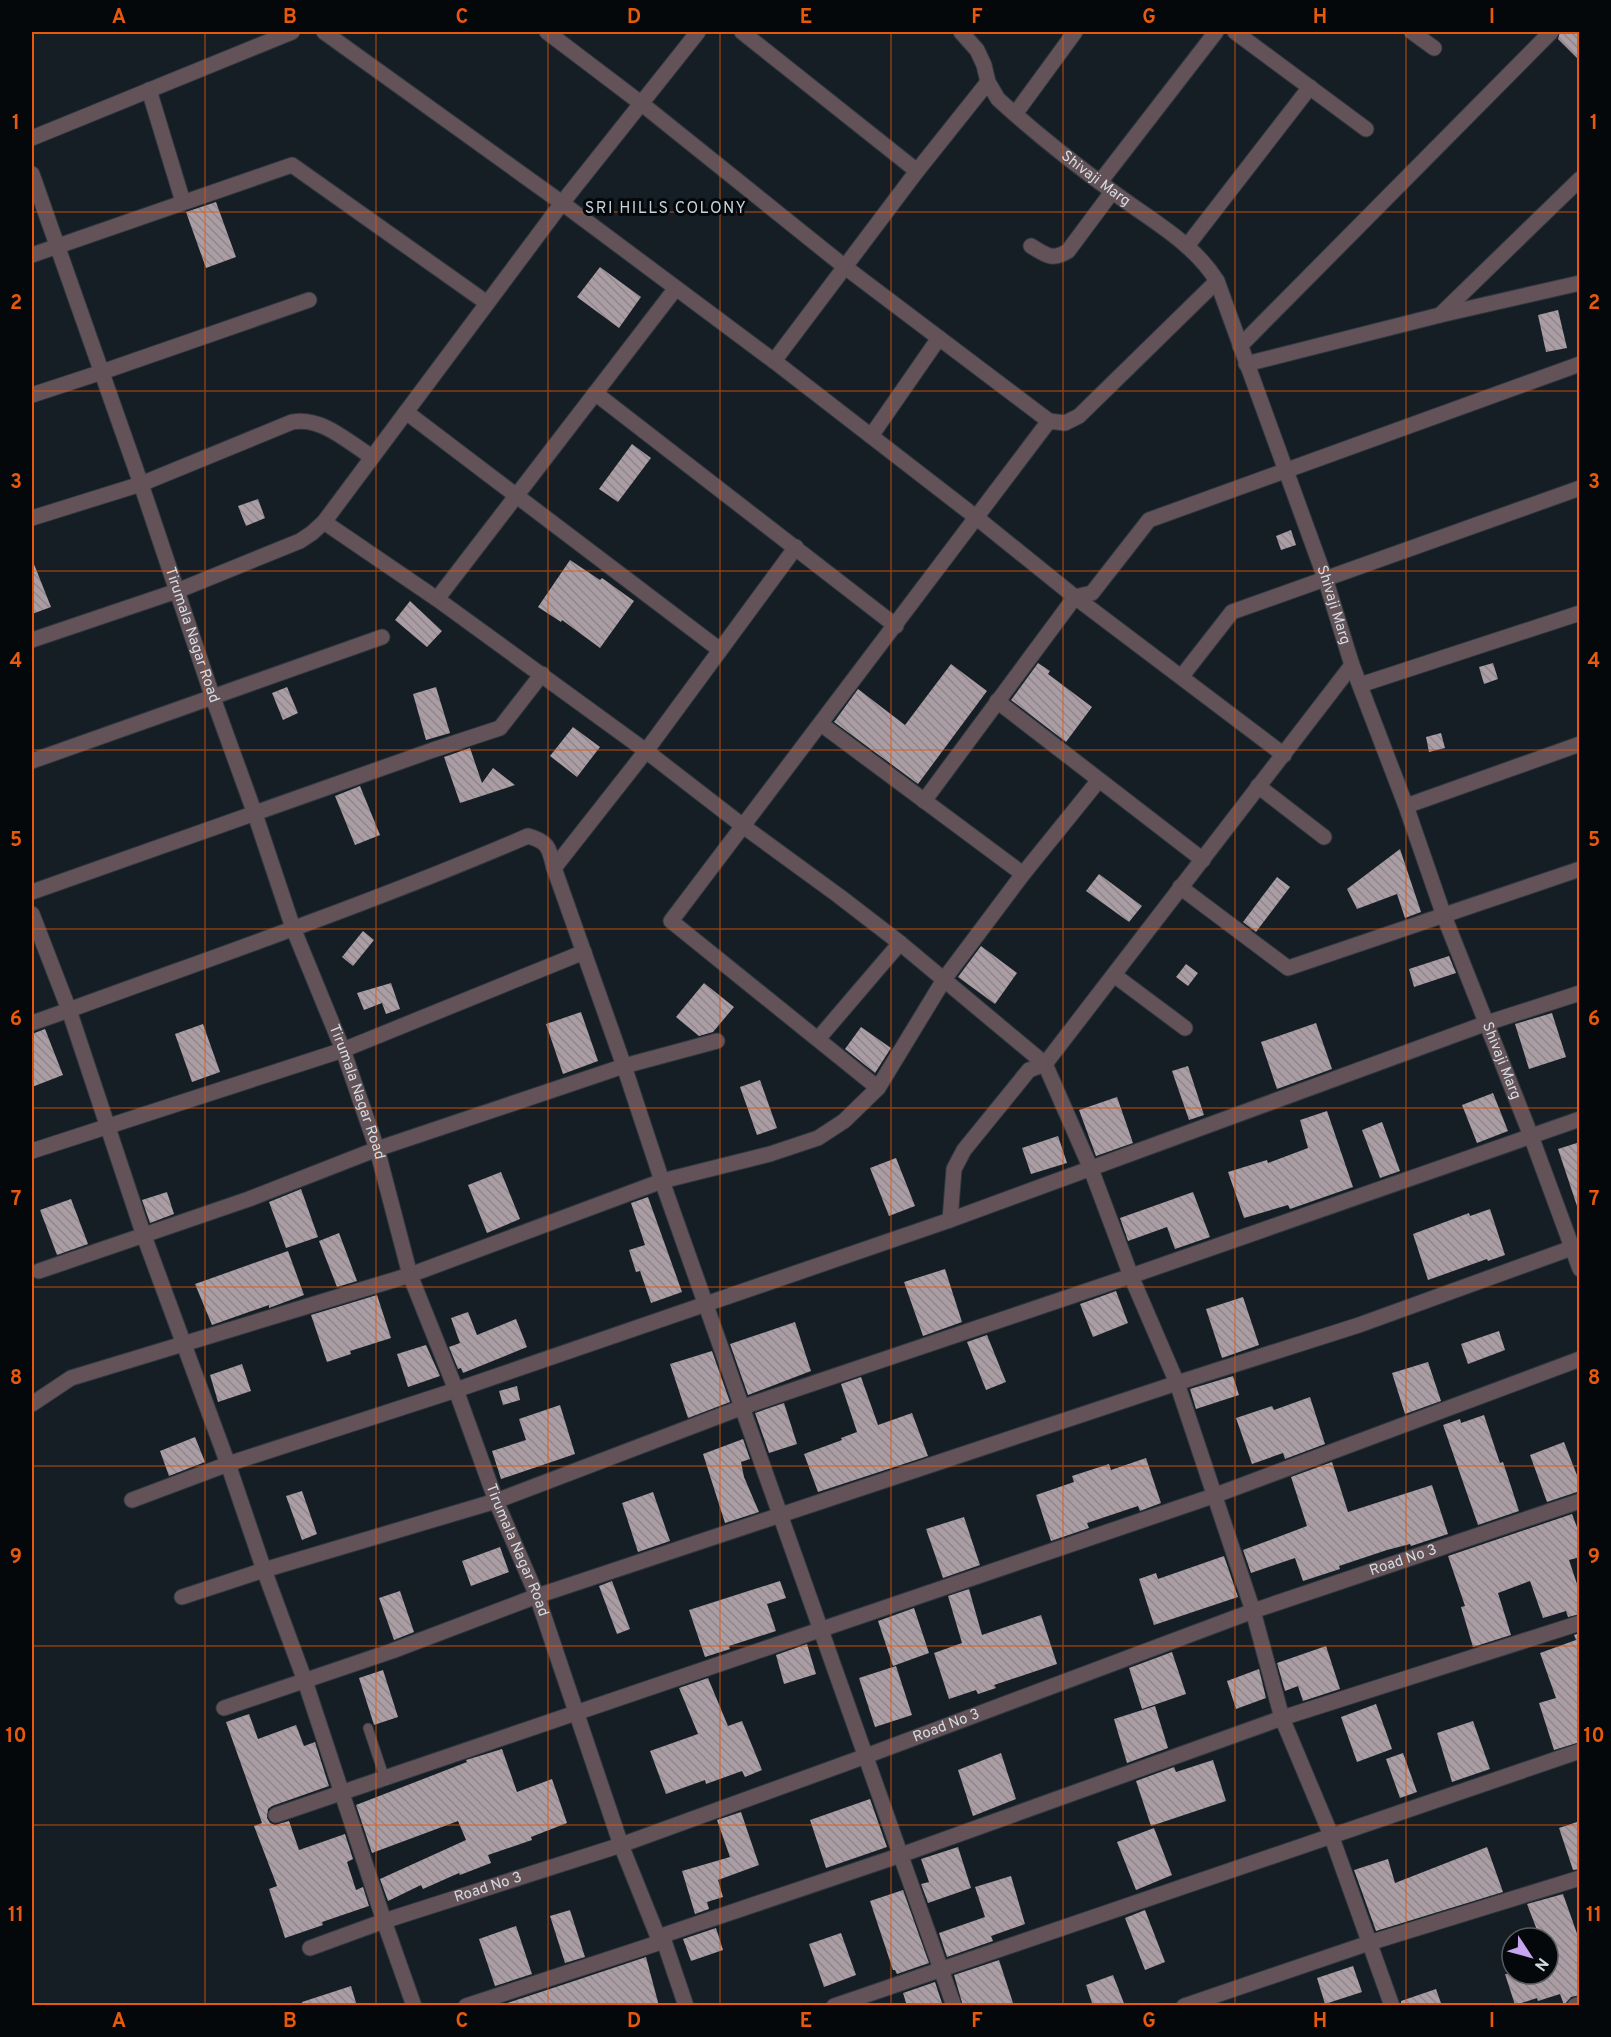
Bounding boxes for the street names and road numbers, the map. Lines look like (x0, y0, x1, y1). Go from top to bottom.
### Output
street label: Shivaji Marg (1057, 147, 1134, 211)
street label: Shivaji Marg (1312, 563, 1355, 647)
street label: Tirumala Nagar Road (160, 565, 223, 706)
street label: Shivaji Marg (1477, 1019, 1525, 1102)
street label: Tirumala Nagar Road (324, 1022, 389, 1162)
street label: Tirumala Nagar Road (481, 1481, 553, 1619)
street label: Road No 3 (1367, 1540, 1439, 1581)
street label: Road No 3 (910, 1705, 982, 1747)
street label: Road No 3 (452, 1868, 524, 1907)

